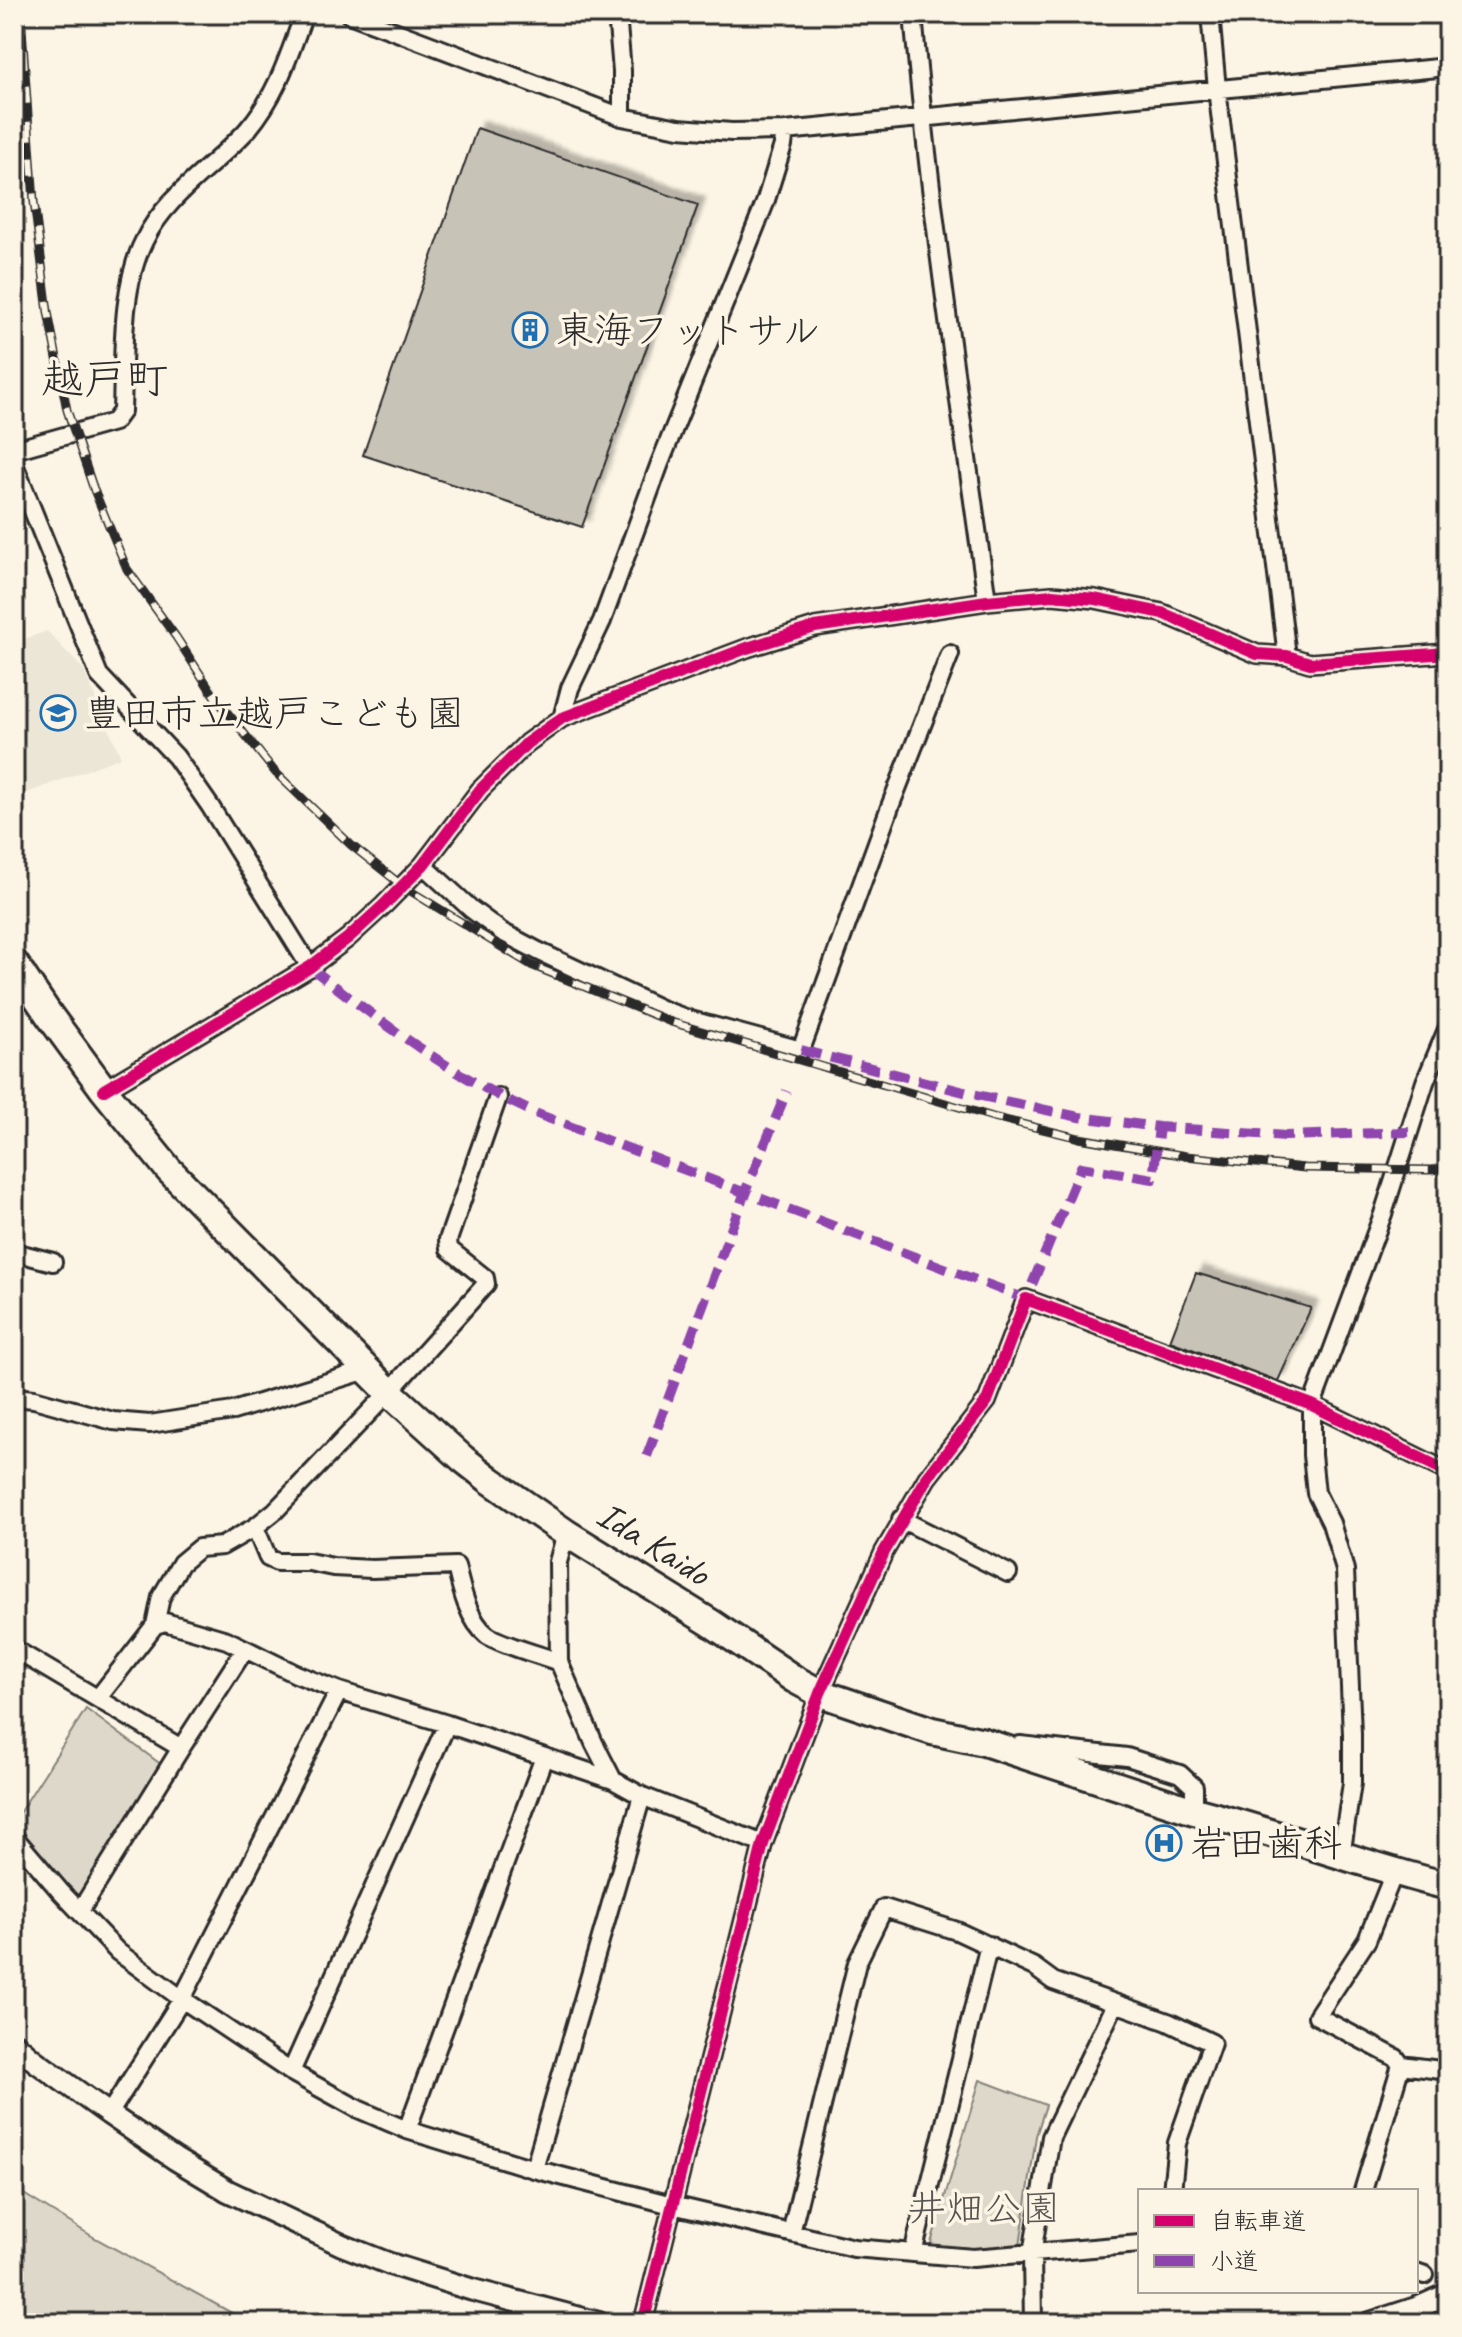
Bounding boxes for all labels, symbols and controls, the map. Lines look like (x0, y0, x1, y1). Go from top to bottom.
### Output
place label: 東海フットサル (556, 307, 820, 354)
building icon: 東海フットサル (511, 311, 549, 349)
district label: 越戸町 (42, 353, 168, 406)
place label: 豊田市立越戸こども園 (84, 690, 464, 737)
school or university icon: 豊田市立越戸こども園 (39, 694, 77, 732)
street label: Ida Kaido (589, 1491, 721, 1598)
place label: 岩田歯科 (1190, 1820, 1342, 1867)
hospital icon: 岩田歯科 (1145, 1824, 1183, 1862)
park label: 井畑公園 (908, 2185, 1060, 2232)
legend (1138, 2189, 1418, 2293)
text: 自転車道 (1210, 2206, 1306, 2236)
text: 小道 (1210, 2246, 1258, 2276)

